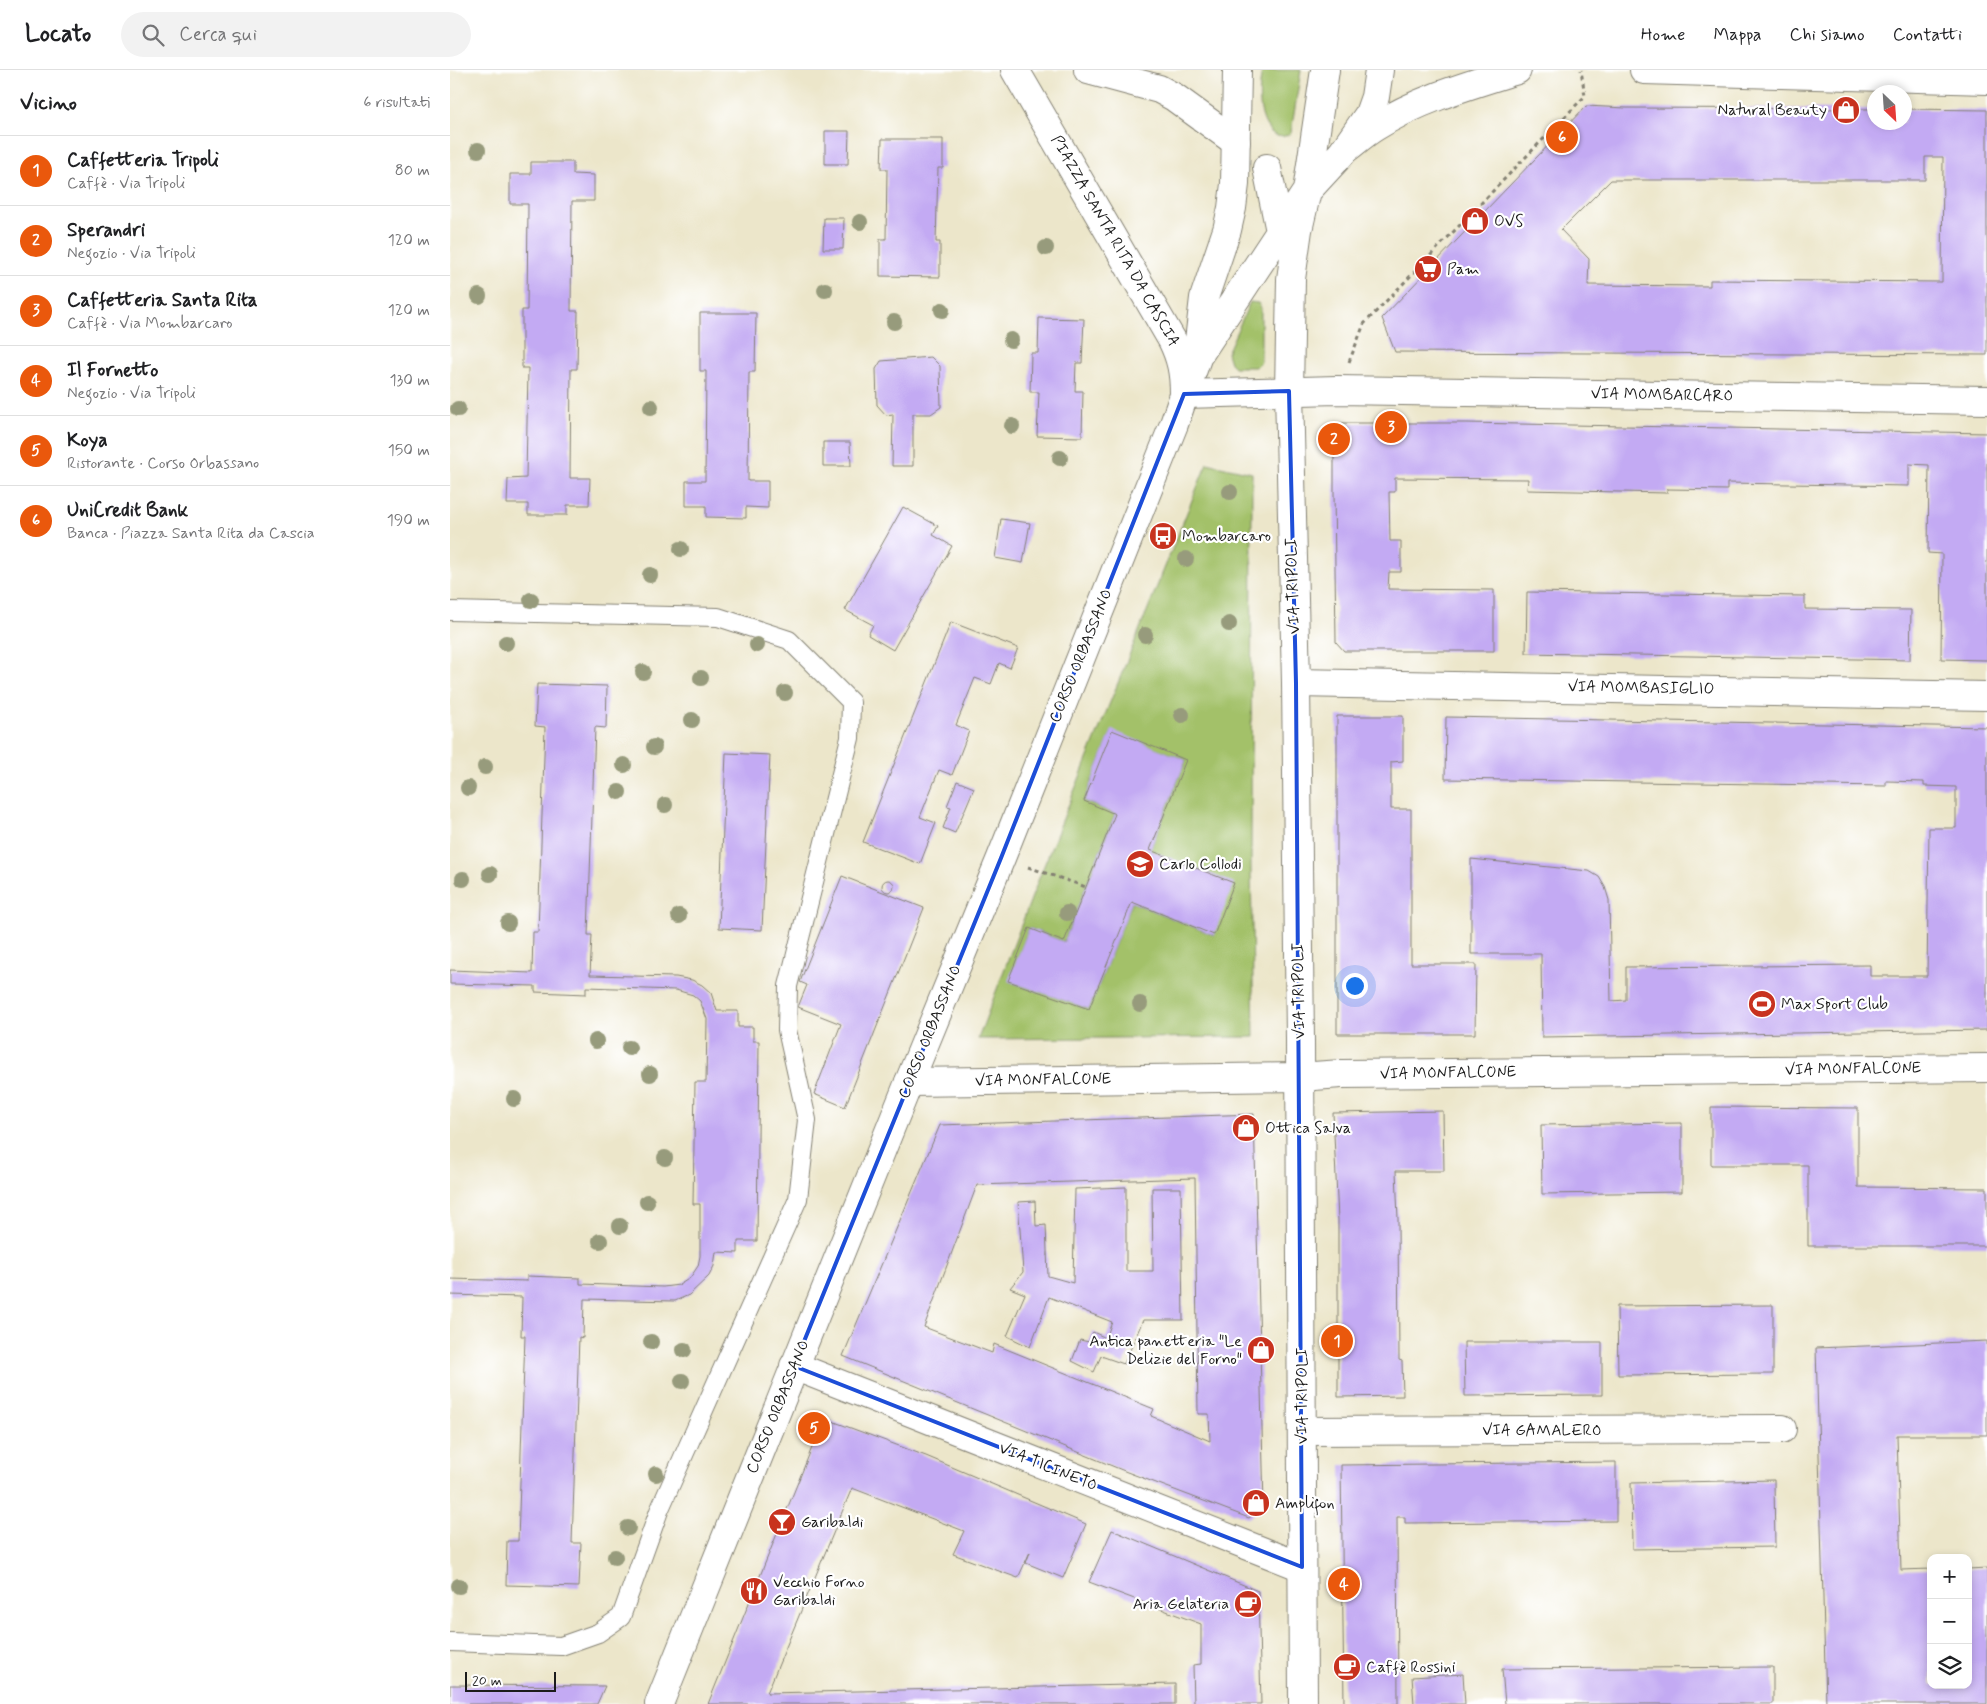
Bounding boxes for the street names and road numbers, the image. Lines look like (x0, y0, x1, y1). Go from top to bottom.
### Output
street label: PIAZZA SANTA RITA DA CASCIA (1046, 131, 1184, 351)
street label: VIA MOMBARCARO (1591, 383, 1733, 407)
street label: VIA TRIPOLI (1281, 537, 1305, 635)
street label: CORSO ORBASSANO (1045, 586, 1117, 726)
street label: VIA MOMBASIGLIO (1568, 676, 1714, 700)
street label: VIA TRIPOLI (1288, 943, 1310, 1039)
street label: CORSO ORBASSANO (894, 962, 966, 1102)
street label: VIA MONFALCONE (1785, 1057, 1921, 1081)
street label: VIA MONFALCONE (1380, 1061, 1516, 1085)
street label: VIA MONFALCONE (975, 1068, 1111, 1092)
street label: CORSO ORBASSANO (742, 1337, 814, 1477)
street label: VIA TRIPOLI (1292, 1348, 1313, 1444)
street label: VIA GAMALERO (1482, 1420, 1602, 1441)
street label: VIA TICINETO (996, 1438, 1100, 1496)

